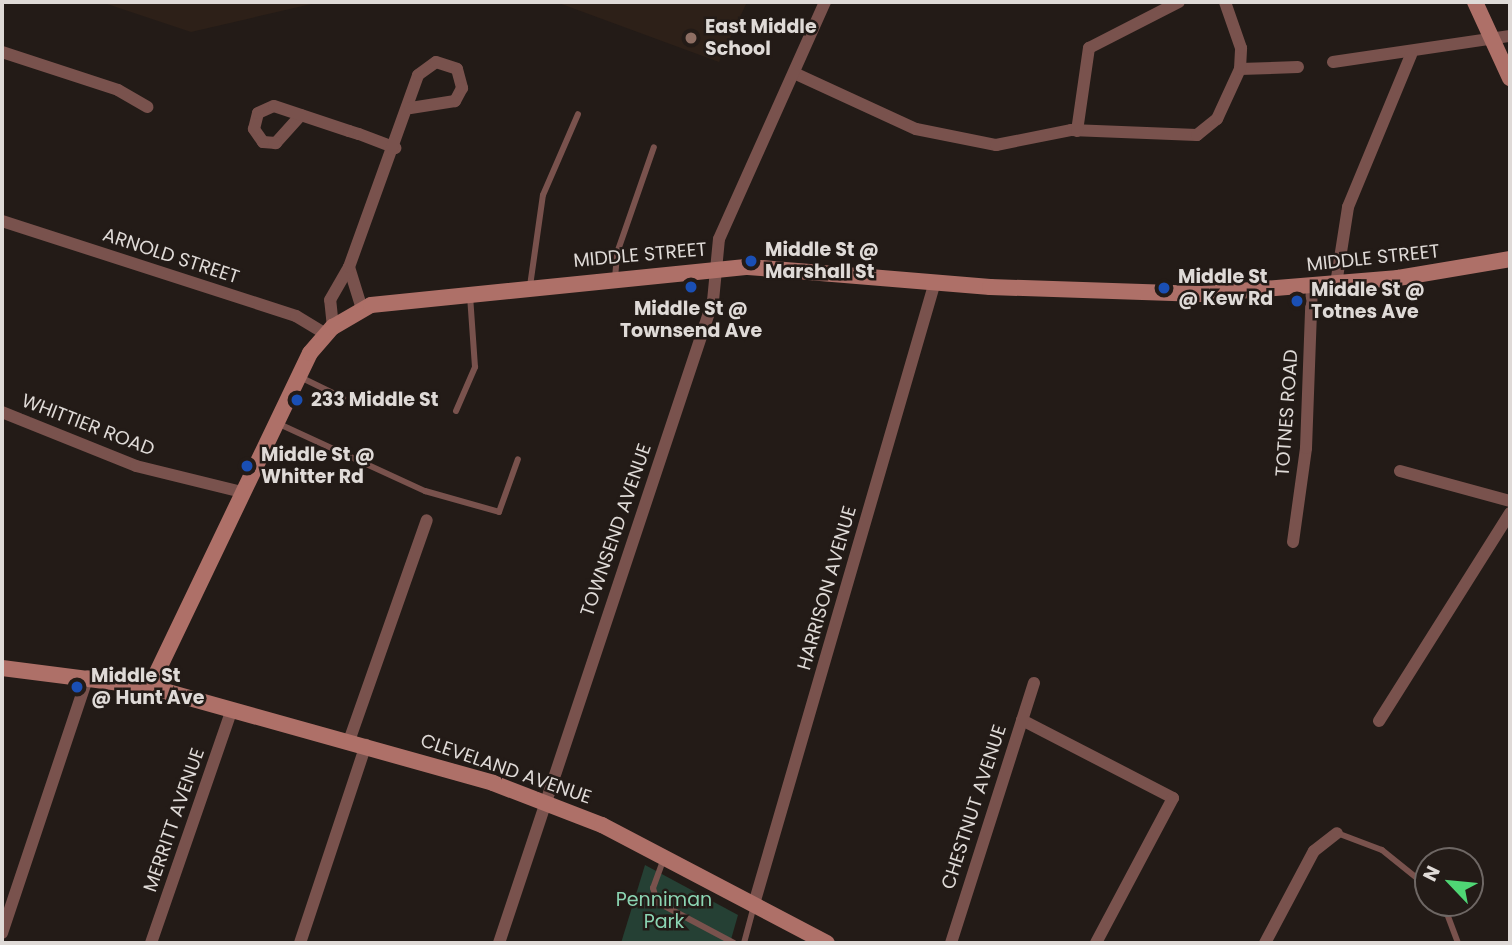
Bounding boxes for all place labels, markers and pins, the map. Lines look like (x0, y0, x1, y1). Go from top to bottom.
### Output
place label: East Middle School (705, 16, 817, 60)
marker: East Middle School (683, 30, 699, 46)
place label: Middle St @ Marshall St (765, 239, 879, 283)
marker: Middle St @ Marshall St (743, 253, 759, 269)
place label: Middle St @ Kew Rd (1178, 266, 1273, 310)
marker: Middle St @ Townsend Ave (683, 279, 699, 295)
place label: Middle St @ Totnes Ave (1311, 279, 1425, 323)
marker: Middle St @ Kew Rd (1156, 280, 1172, 296)
marker: Middle St @ Totnes Ave (1289, 293, 1305, 309)
place label: Middle St @ Townsend Ave (620, 298, 762, 342)
place label: 233 Middle St (311, 389, 438, 411)
marker: 233 Middle St (289, 392, 305, 408)
place label: Middle St @ Whitter Rd (261, 444, 375, 488)
marker: Middle St @ Whitter Rd (239, 458, 255, 474)
place label: Middle St @ Hunt Ave (91, 665, 204, 709)
marker: Middle St @ Hunt Ave (69, 679, 85, 695)

